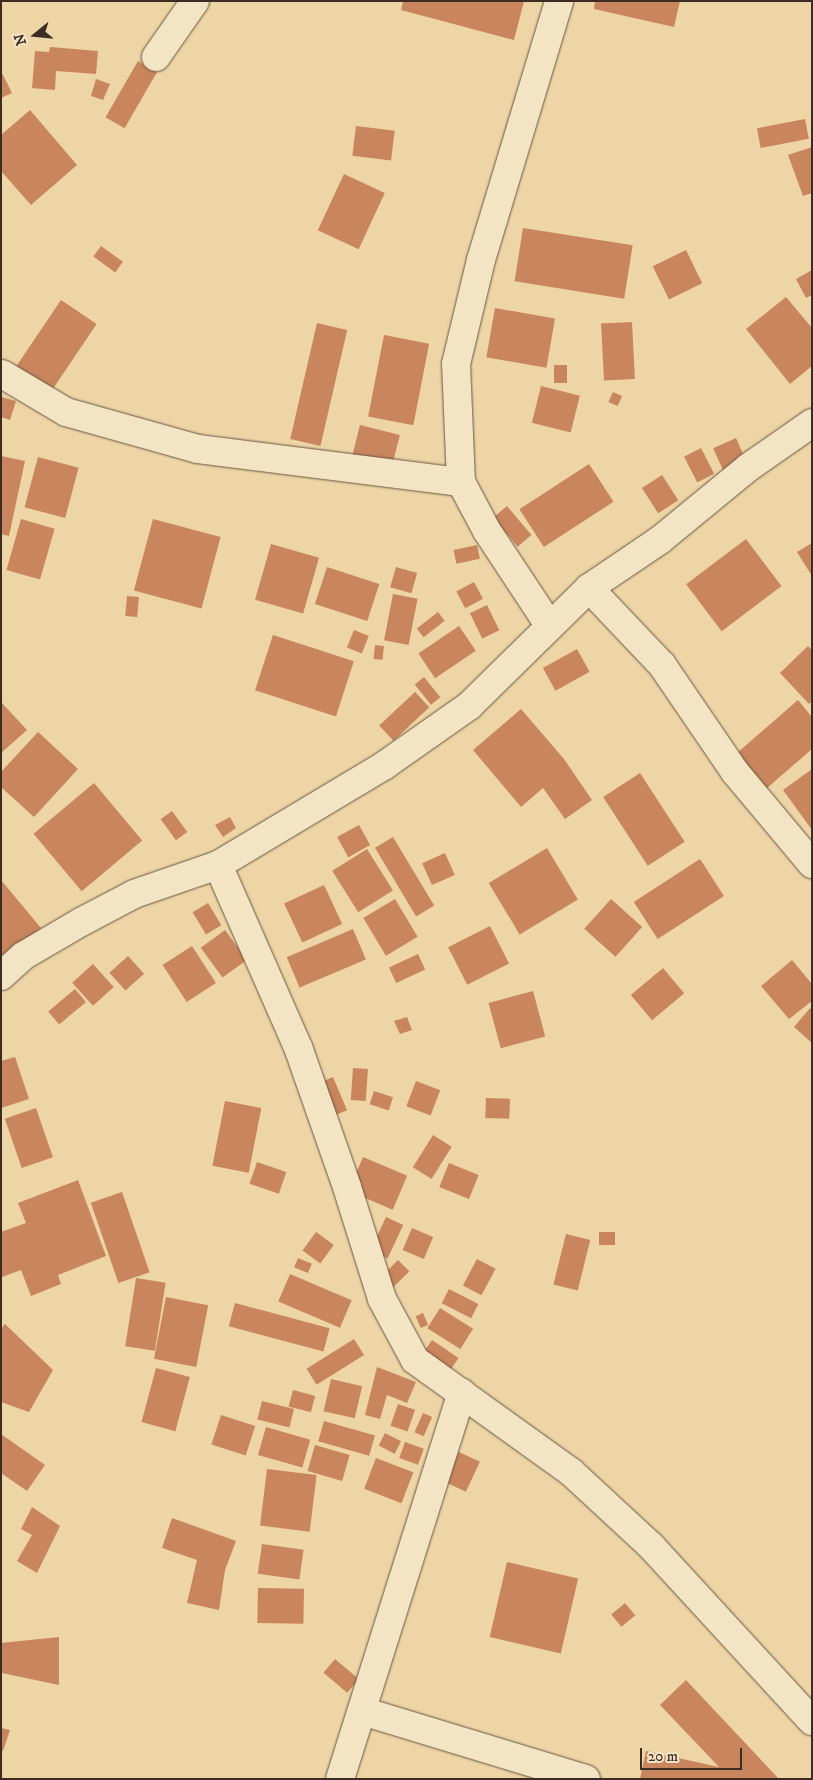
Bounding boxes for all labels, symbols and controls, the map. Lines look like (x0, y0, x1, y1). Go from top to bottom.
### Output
north arrow (10, 10, 60, 60)
text: N (10, 31, 31, 48)
scale bar (643, 1738, 746, 1770)
text: 20 m (648, 1747, 678, 1766)

